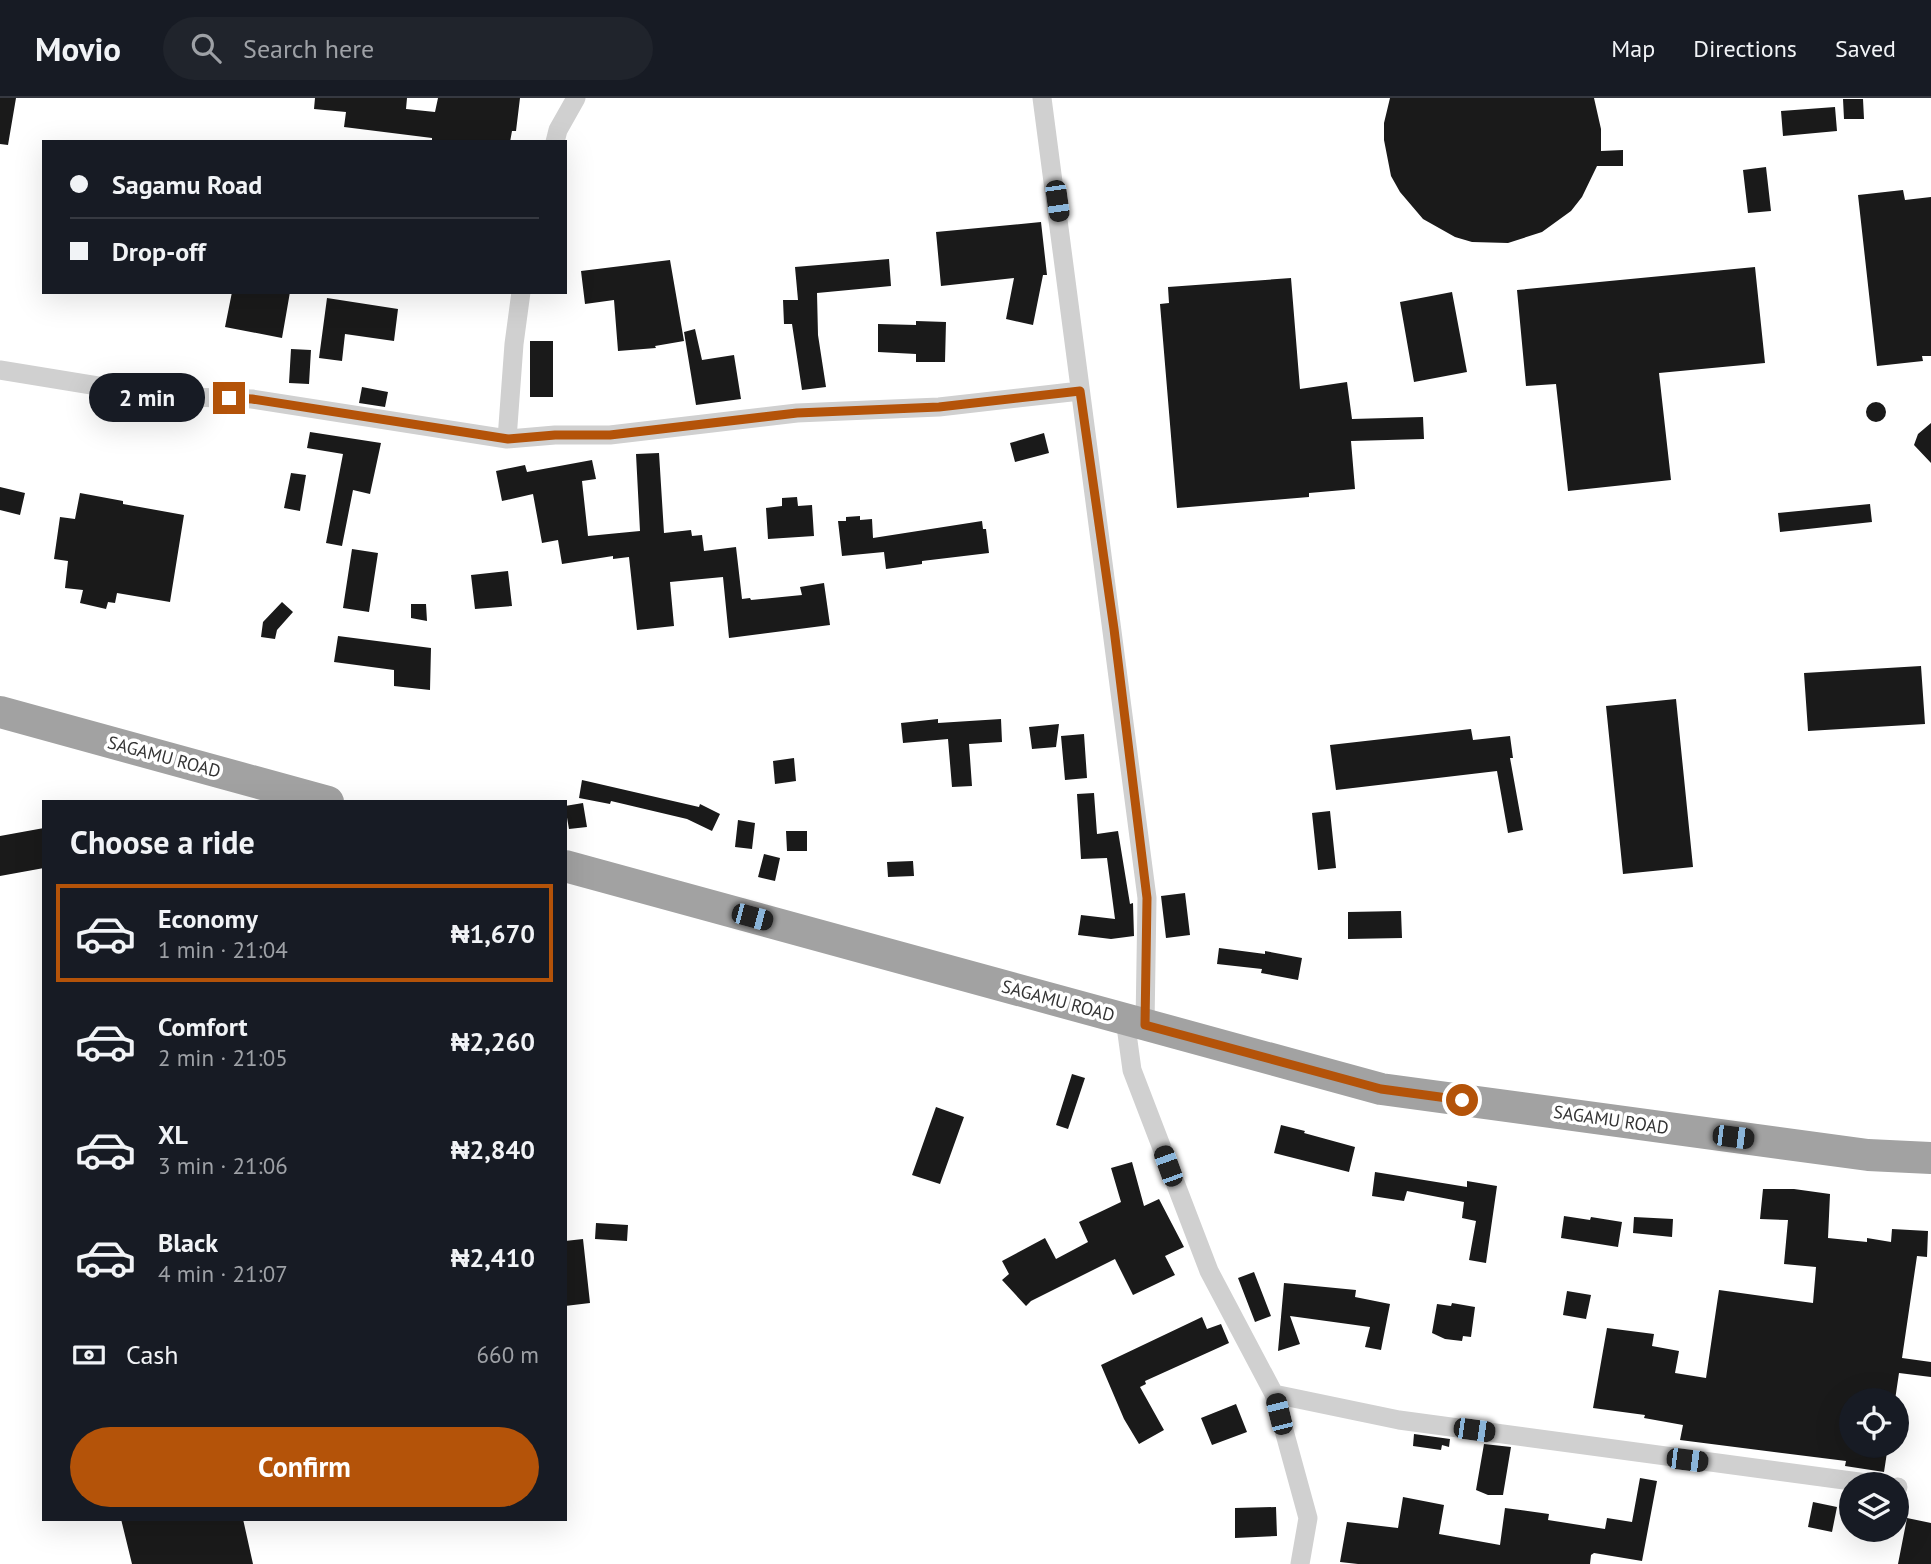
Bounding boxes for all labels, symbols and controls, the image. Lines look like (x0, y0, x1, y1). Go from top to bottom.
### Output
search box (163, 17, 653, 80)
text: Movio (35, 27, 121, 70)
icon: search (187, 29, 225, 67)
text: Search here (243, 32, 374, 65)
text: Map (1611, 33, 1655, 64)
text: Directions (1693, 33, 1797, 64)
text: Saved (1835, 33, 1896, 64)
text: Sagamu Road (112, 168, 262, 201)
car (1044, 179, 1071, 223)
text: Drop-off (112, 235, 206, 268)
callout: 2 min (89, 374, 204, 422)
route end (213, 382, 245, 414)
text: 2 min (119, 383, 175, 412)
street label: SAGAMU ROAD (105, 730, 223, 783)
text: Choose a ride (70, 821, 255, 863)
car (729, 901, 776, 933)
icon: car (74, 902, 137, 965)
text: Economy (158, 902, 258, 935)
text: ₦1,670 (451, 917, 535, 950)
text: 1 min · 21:04 (158, 935, 288, 964)
street label: SAGAMU ROAD (999, 974, 1117, 1027)
icon: car (74, 1010, 137, 1073)
text: Comfort (158, 1010, 248, 1043)
text: ₦2,260 (451, 1025, 535, 1058)
text: 2 min · 21:05 (158, 1043, 288, 1072)
route start (1446, 1084, 1478, 1116)
street label: SAGAMU ROAD (1552, 1100, 1670, 1139)
icon: car (74, 1118, 137, 1181)
text: XL (158, 1118, 188, 1151)
car (1711, 1124, 1756, 1150)
text: ₦2,840 (451, 1133, 535, 1166)
car (1151, 1143, 1186, 1189)
text: 3 min · 21:06 (158, 1151, 288, 1180)
icon: car (74, 1226, 137, 1289)
text: Black (158, 1226, 218, 1259)
text: ₦2,410 (451, 1241, 535, 1274)
text: 4 min · 21:07 (158, 1259, 288, 1288)
icon: cash (70, 1336, 108, 1374)
text: Cash (126, 1338, 178, 1371)
text: 660 m (477, 1340, 539, 1369)
map controls (1839, 1388, 1909, 1542)
button: locate (1839, 1388, 1909, 1458)
car (1264, 1391, 1295, 1437)
car (1452, 1417, 1497, 1443)
button: Confirm (70, 1427, 539, 1507)
car (1665, 1447, 1710, 1473)
button: layers (1839, 1472, 1909, 1542)

